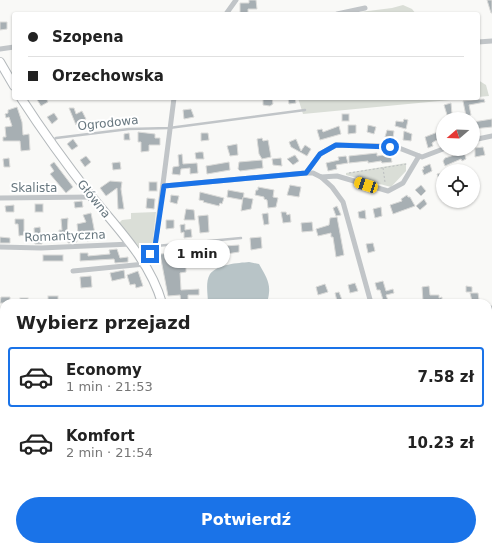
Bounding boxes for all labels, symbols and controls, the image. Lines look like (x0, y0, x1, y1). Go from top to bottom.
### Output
text: Szopena (52, 28, 124, 46)
text: Orzechowska (52, 67, 164, 85)
north arrow (436, 112, 480, 156)
map controls (436, 112, 480, 208)
street label: Ogrodowa (77, 113, 139, 133)
route start (381, 138, 399, 156)
button: locate (436, 164, 480, 208)
car (353, 176, 379, 194)
street label: Główna (74, 177, 114, 221)
street label: Skalista (11, 181, 57, 195)
street label: Romantyczna (24, 228, 106, 244)
callout: 1 min (164, 240, 230, 268)
route end (141, 245, 159, 263)
text: 1 min (177, 246, 217, 261)
text: Wybierz przejazd (16, 312, 191, 333)
icon: car (18, 359, 54, 395)
text: Economy (66, 361, 142, 379)
text: 7.58 zł (417, 368, 474, 386)
text: 1 min · 21:53 (66, 379, 153, 394)
icon: car (18, 425, 54, 461)
text: Komfort (66, 427, 135, 445)
text: 10.23 zł (407, 434, 474, 452)
text: 2 min · 21:54 (66, 445, 153, 460)
button: Potwierdź (16, 497, 476, 543)

